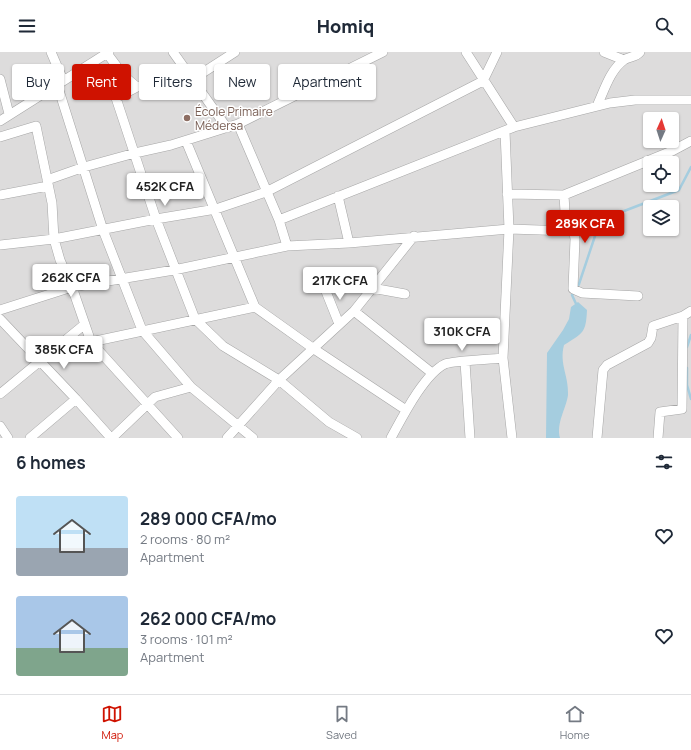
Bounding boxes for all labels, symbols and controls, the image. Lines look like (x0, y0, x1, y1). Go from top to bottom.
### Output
text: Homiq (317, 14, 374, 38)
icon: menu (16, 15, 38, 37)
icon: search (653, 15, 675, 37)
chip: Buy (12, 64, 64, 100)
chip: Rent (72, 64, 131, 100)
chip: Filters (139, 64, 206, 100)
chip: New (214, 64, 270, 100)
chip: Apartment (278, 64, 376, 100)
place label: École Primaire Médersa (195, 103, 273, 134)
north arrow (643, 112, 679, 148)
map controls (643, 112, 679, 236)
marker: École Primaire Médersa (182, 113, 192, 123)
button: locate (643, 156, 679, 192)
pin: 452K CFA (124, 173, 206, 207)
text: 452K CFA (136, 177, 194, 195)
button: layers (643, 200, 679, 236)
pin: 289K CFA (544, 210, 626, 244)
text: 289K CFA (555, 214, 615, 232)
pin: 262K CFA (30, 264, 112, 298)
pin: 217K CFA (299, 267, 381, 301)
text: 262K CFA (41, 268, 101, 286)
text: 217K CFA (312, 271, 368, 289)
pin: 310K CFA (421, 318, 503, 352)
text: 310K CFA (433, 322, 491, 340)
pin: 385K CFA (23, 336, 105, 370)
text: 385K CFA (35, 340, 93, 358)
text: 6 homes (16, 451, 86, 474)
icon: filters (653, 451, 675, 473)
text: 289 000 CFA/mo (140, 507, 277, 530)
icon: home (48, 512, 96, 560)
icon: heart (653, 525, 675, 547)
text: 2 rooms · 80 m² (140, 530, 230, 548)
text: Apartment (140, 548, 204, 566)
text: 262 000 CFA/mo (140, 607, 276, 630)
icon: home (48, 612, 96, 660)
icon: heart (653, 625, 675, 647)
text: 3 rooms · 101 m² (140, 630, 233, 648)
text: Apartment (140, 648, 204, 666)
tab: Map (101, 703, 123, 742)
tab: Saved (326, 703, 357, 742)
tab: Home (560, 703, 590, 742)

